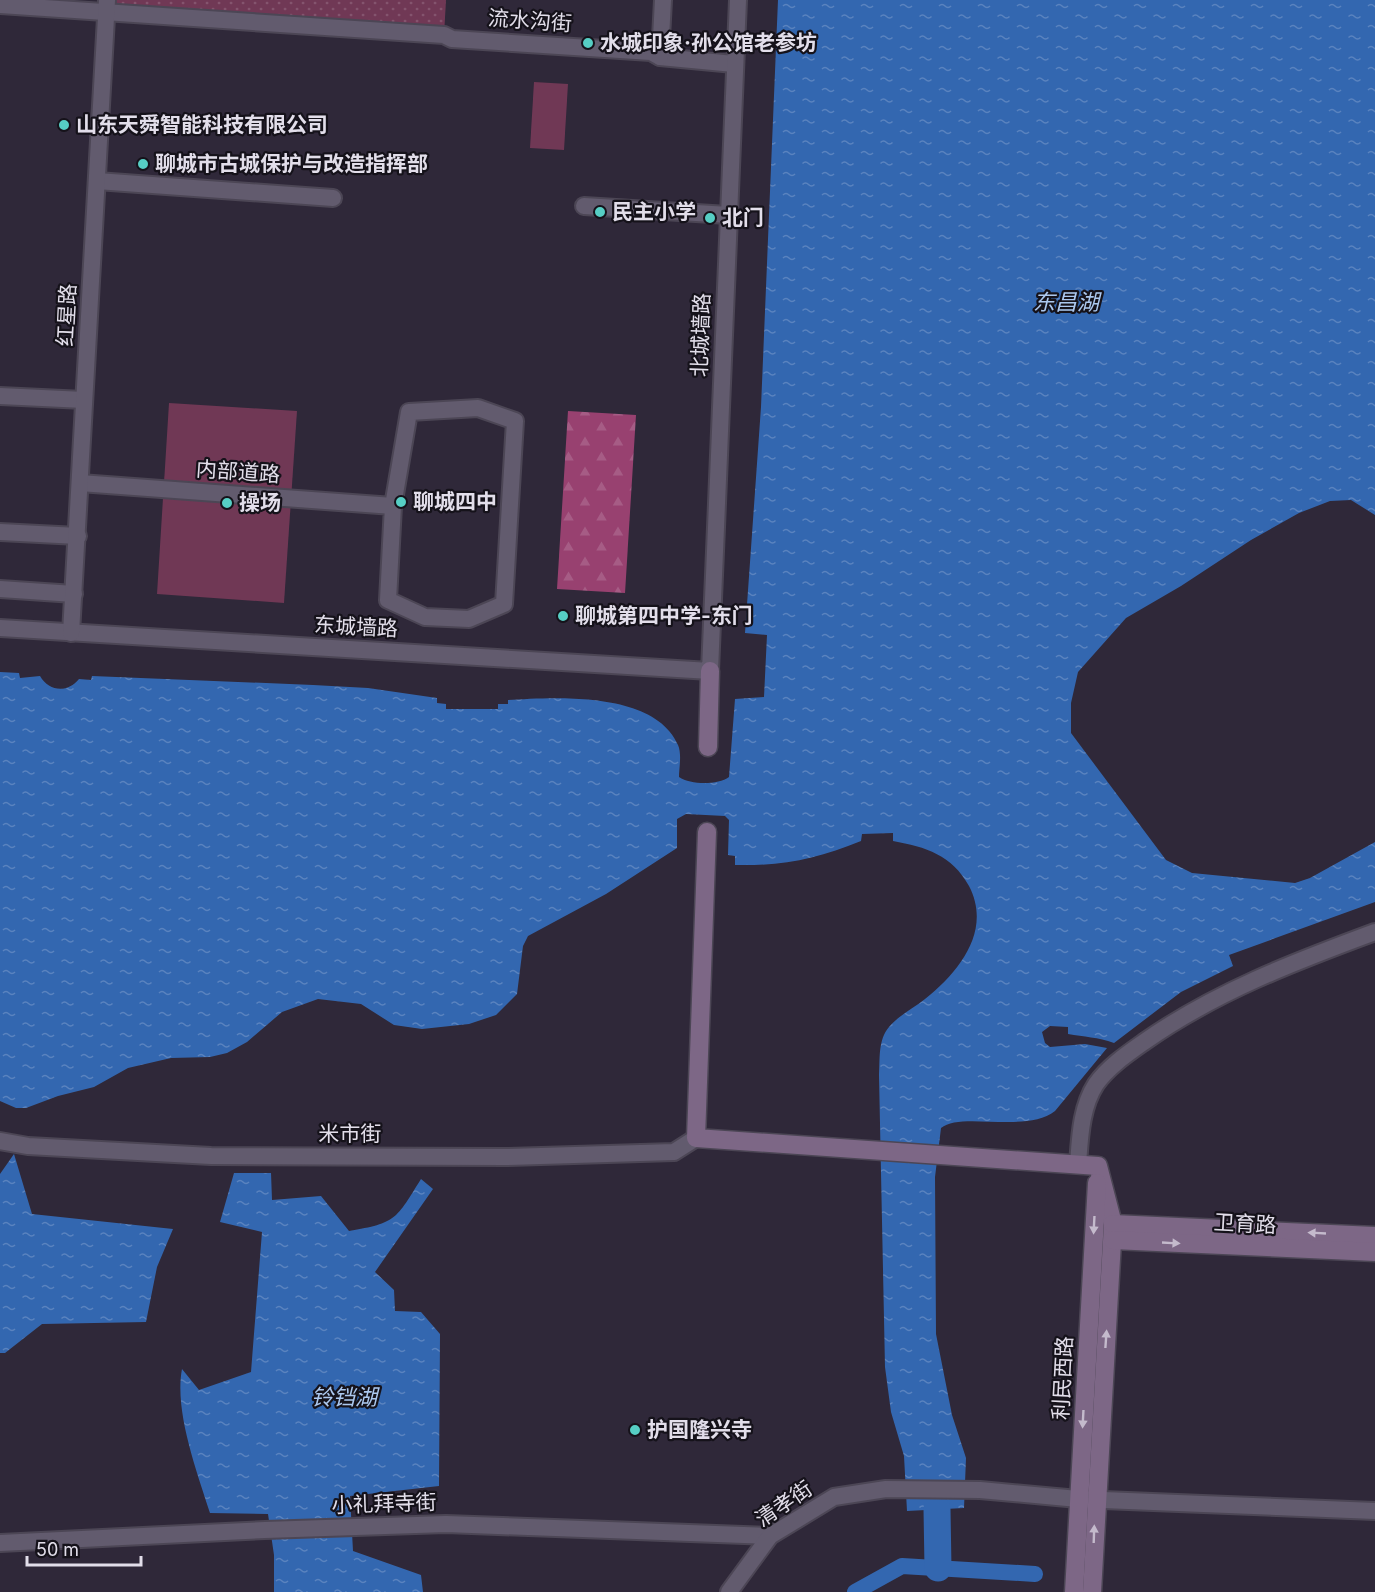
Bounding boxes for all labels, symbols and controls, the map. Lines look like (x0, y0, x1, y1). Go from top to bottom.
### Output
street label: 流水沟街 (487, 5, 573, 36)
place label: 水城印象·孙公馆老参坊 (600, 30, 817, 55)
marker: 水城印象·孙公馆老参坊 (581, 36, 595, 50)
place label: 山东天舜智能科技有限公司 (76, 112, 328, 137)
marker: 山东天舜智能科技有限公司 (57, 118, 71, 132)
place label: 聊城市古城保护与改造指挥部 (155, 151, 428, 176)
marker: 聊城市古城保护与改造指挥部 (136, 157, 150, 171)
place label: 民主小学 (612, 199, 696, 224)
marker: 民主小学 (593, 205, 607, 219)
place label: 北门 (722, 205, 764, 230)
marker: 北门 (703, 211, 717, 225)
street label: 红星路 (52, 283, 81, 347)
water label: 东昌湖 (1033, 289, 1102, 315)
street label: 北城墙路 (687, 293, 714, 377)
street label: 内部道路 (195, 456, 281, 487)
place label: 聊城四中 (413, 489, 497, 514)
place label: 操场 (239, 490, 281, 515)
marker: 聊城四中 (394, 495, 408, 509)
marker: 操场 (220, 496, 234, 510)
place label: 聊城第四中学-东门 (575, 603, 753, 628)
marker: 聊城第四中学-东门 (556, 609, 570, 623)
street label: 东城墙路 (313, 612, 399, 641)
street label: 米市街 (319, 1121, 382, 1146)
street label: 卫育路 (1213, 1209, 1277, 1238)
one-way arrow (1090, 1215, 1099, 1234)
one-way arrow (1307, 1228, 1326, 1238)
one-way arrow (1162, 1238, 1181, 1247)
one-way arrow (1101, 1329, 1111, 1348)
street label: 利民西路 (1048, 1335, 1077, 1421)
water label: 铃铛湖 (311, 1384, 380, 1410)
one-way arrow (1078, 1410, 1087, 1429)
place label: 护国隆兴寺 (647, 1417, 752, 1442)
marker: 护国隆兴寺 (628, 1423, 642, 1437)
street label: 清孝街 (751, 1476, 817, 1532)
street label: 小礼拜寺街 (331, 1489, 437, 1518)
one-way arrow (1089, 1524, 1099, 1543)
scale bar (27, 1529, 141, 1567)
text: 50 m (36, 1539, 79, 1560)

